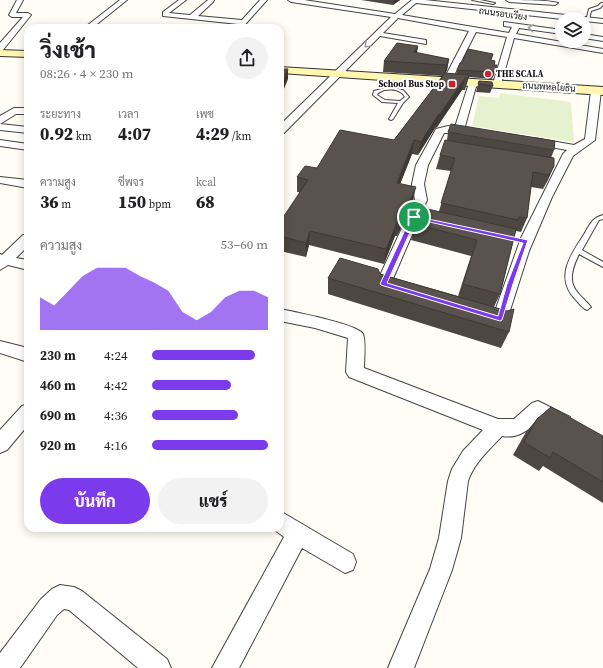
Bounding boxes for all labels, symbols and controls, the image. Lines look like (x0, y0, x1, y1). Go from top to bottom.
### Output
street label: ถนนรอบเวียง (478, 5, 528, 23)
map controls (555, 12, 591, 48)
button: layers (555, 12, 591, 48)
one-way arrow (528, 24, 534, 33)
text: วิ่งเช้า (40, 35, 96, 65)
button: share (226, 37, 268, 79)
one-way arrow (364, 40, 372, 48)
text: 08:26 · 4 × 230 m (40, 65, 134, 82)
place label: THE SCALA (496, 68, 544, 80)
marker: THE SCALA (483, 69, 493, 79)
place label: School Bus Stop (378, 78, 444, 90)
marker: School Bus Stop (447, 79, 457, 89)
street label: ถนนพหลโยธิน (522, 79, 576, 95)
text: ระยะทาง (40, 107, 81, 122)
text: เวลา (118, 107, 139, 122)
text: เพซ (196, 107, 214, 122)
text: 0.92 (40, 122, 73, 146)
text: 4:07 (118, 122, 151, 146)
text: 4:29 (196, 122, 229, 146)
text: km (73, 129, 92, 144)
text: /km (229, 129, 251, 144)
text: ความสูง (40, 175, 76, 190)
text: ชีพจร (118, 175, 144, 190)
text: kcal (196, 175, 216, 190)
text: 36 (40, 190, 59, 214)
text: 150 (118, 190, 146, 214)
text: 68 (196, 190, 215, 214)
text: m (59, 197, 71, 212)
text: bpm (146, 197, 171, 212)
pin (397, 200, 431, 234)
icon: arrive (403, 206, 425, 228)
text: 53–60 m (221, 236, 268, 253)
text: ความสูง (40, 237, 82, 254)
text: 230 m (40, 347, 76, 364)
text: 4:24 (104, 347, 127, 364)
text: 460 m (40, 377, 76, 394)
text: 4:42 (104, 377, 127, 394)
text: 690 m (40, 407, 76, 424)
text: 4:36 (104, 407, 127, 424)
text: 920 m (40, 437, 76, 454)
text: 4:16 (104, 437, 127, 454)
button: บันทึก (40, 478, 150, 524)
button: แชร์ (158, 478, 268, 524)

